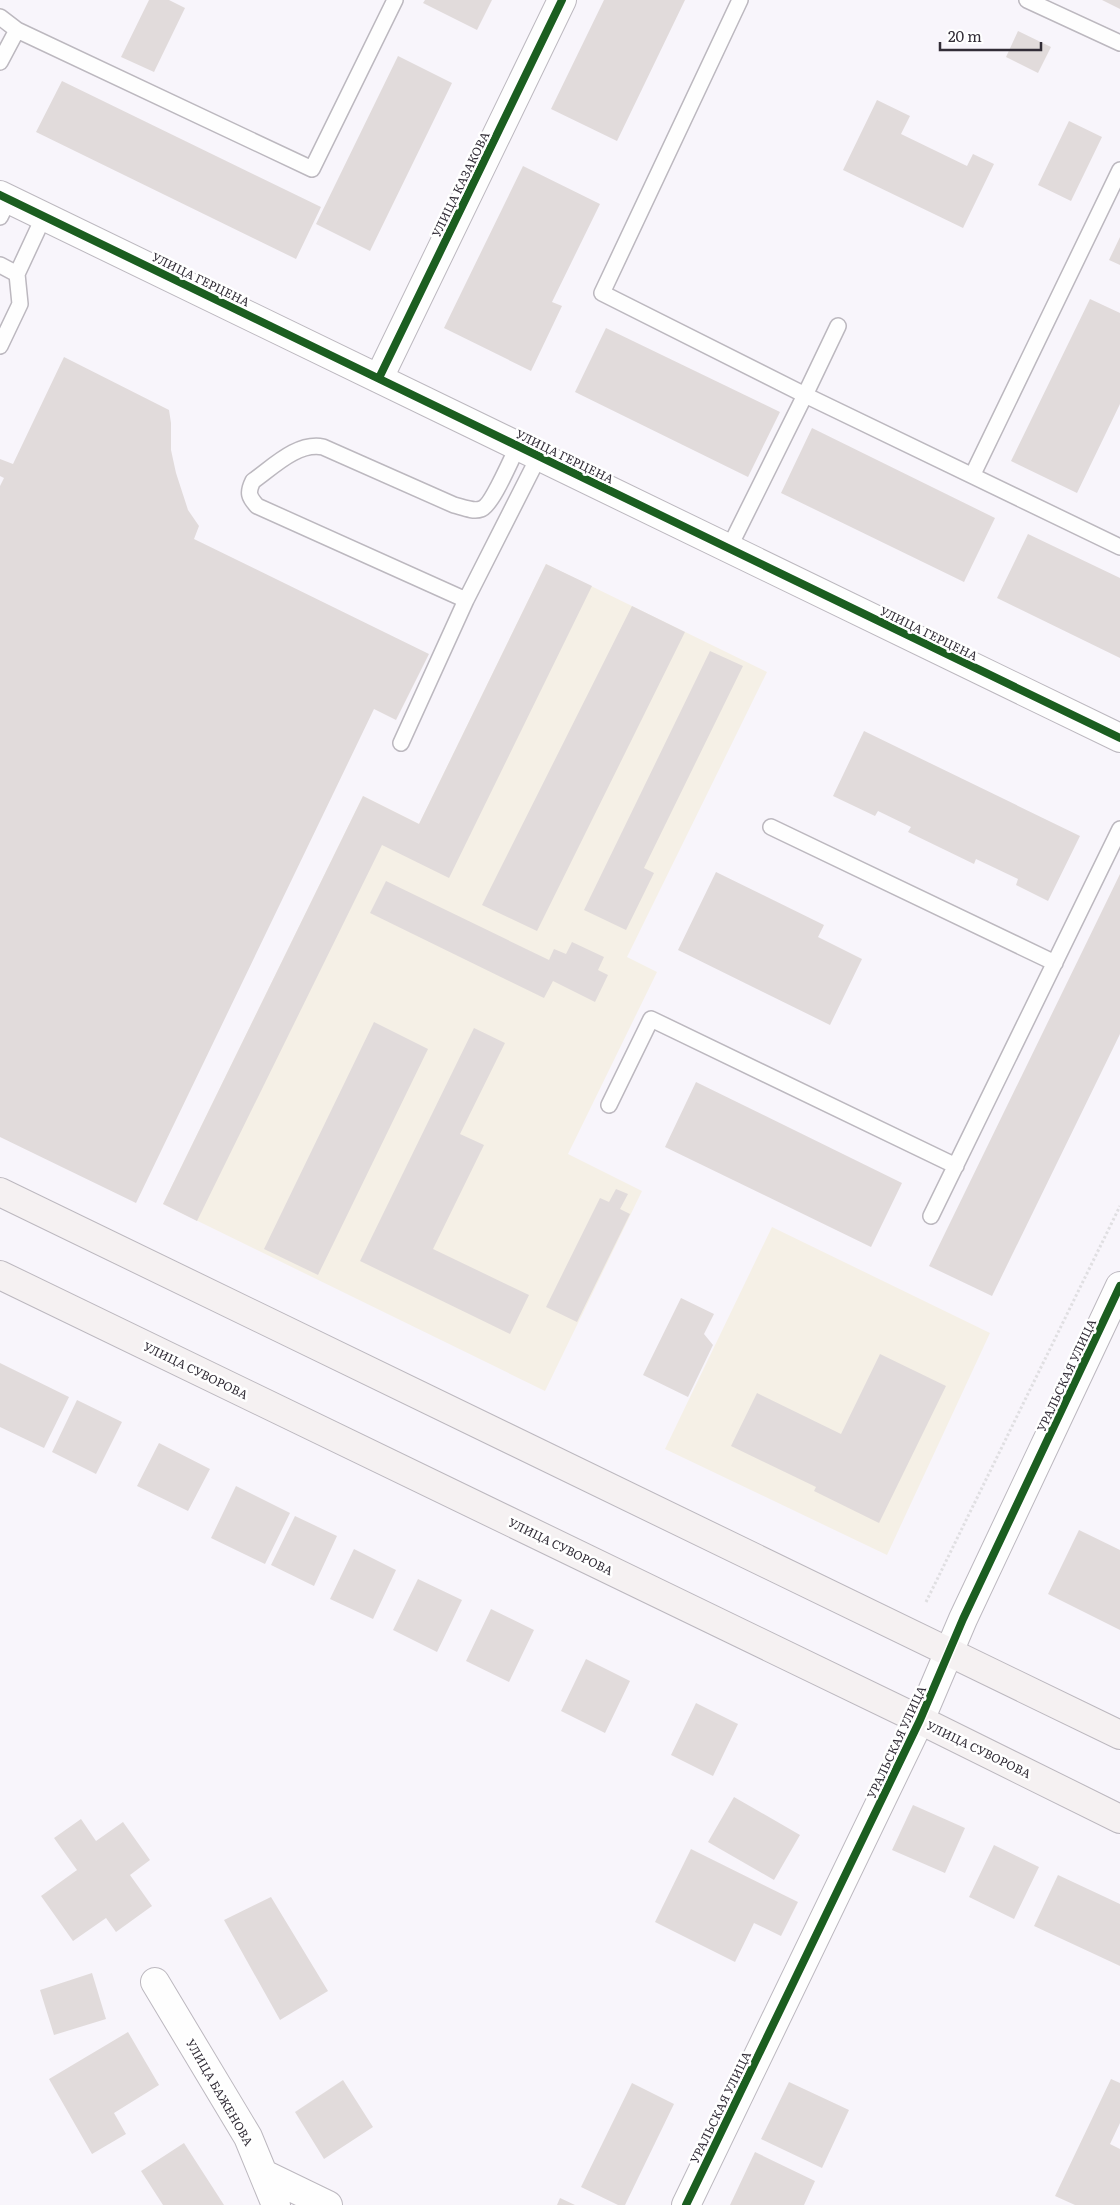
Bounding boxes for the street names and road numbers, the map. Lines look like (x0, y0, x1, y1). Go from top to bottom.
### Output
street label: УЛИЦА КАЗАКОВА (427, 128, 494, 240)
street label: УЛИЦА ГЕРЦЕНА (149, 247, 253, 311)
street label: УЛИЦА ГЕРЦЕНА (513, 424, 617, 488)
street label: УЛИЦА ГЕРЦЕНА (877, 601, 981, 665)
street label: УРАЛЬСКАЯ УЛИЦА (1032, 1315, 1100, 1434)
street label: УЛИЦА СУВОРОВА (141, 1337, 252, 1403)
street label: УЛИЦА СУВОРОВА (506, 1513, 617, 1579)
street label: УРАЛЬСКАЯ УЛИЦА (862, 1682, 930, 1801)
street label: УЛИЦА СУВОРОВА (924, 1716, 1035, 1782)
street label: УЛИЦА БАЖЕНОВА (182, 2035, 258, 2149)
street label: УРАЛЬСКАЯ УЛИЦА (685, 2048, 755, 2166)

